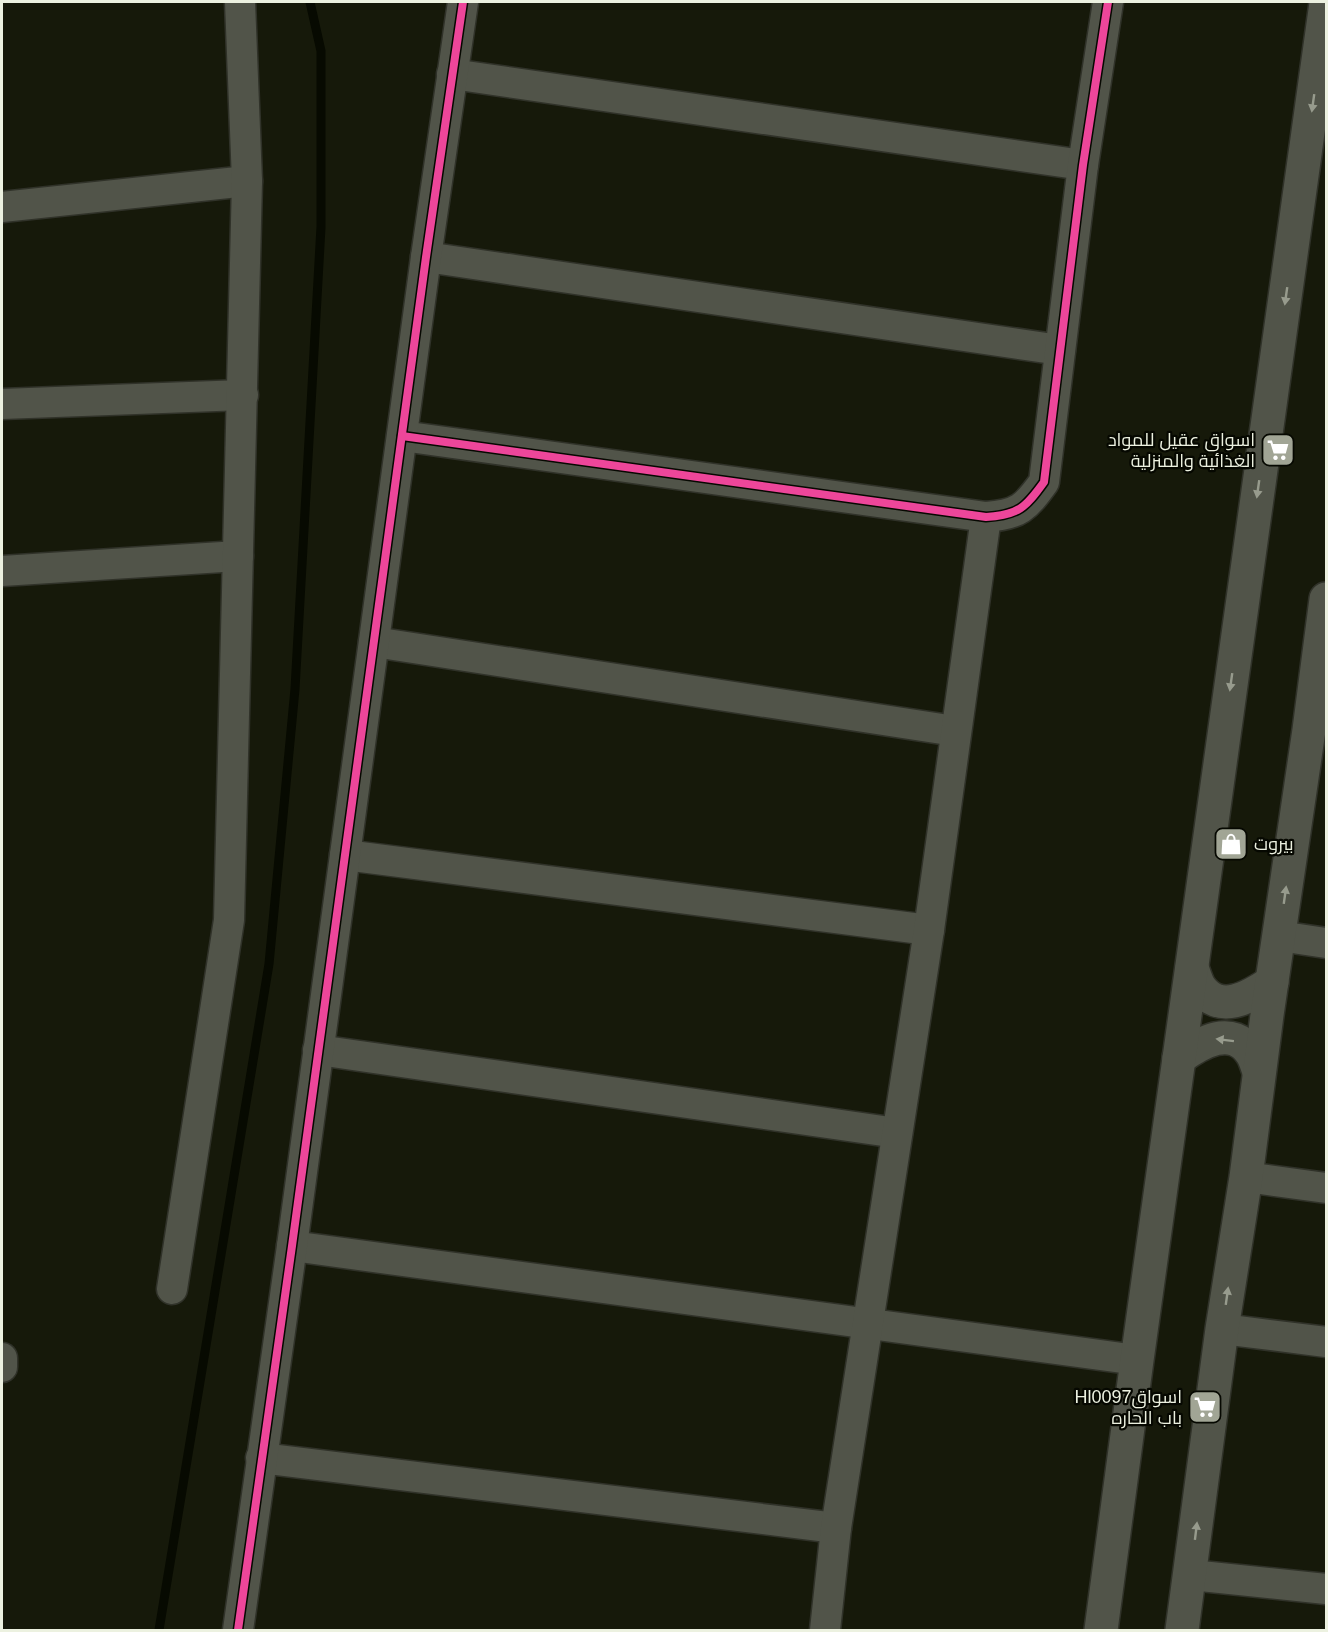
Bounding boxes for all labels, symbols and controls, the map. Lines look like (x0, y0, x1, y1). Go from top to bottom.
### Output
one-way arrow (1308, 94, 1317, 113)
one-way arrow (1281, 287, 1290, 306)
place label: اسواق عقيل للمواد الغذائية والمنزلية (1108, 430, 1255, 472)
supermarket icon: اسواق عقيل للمواد الغذائية والمنزلية (1260, 432, 1296, 468)
one-way arrow (1254, 480, 1263, 499)
one-way arrow (1227, 673, 1236, 692)
shop icon: بيروت (1213, 826, 1249, 862)
place label: بيروت (1254, 834, 1294, 855)
one-way arrow (1280, 886, 1289, 905)
one-way arrow (1215, 1035, 1234, 1044)
one-way arrow (1223, 1286, 1232, 1305)
place label: Hl0097اسواق باب الحاره (1074, 1387, 1182, 1429)
supermarket icon: Hl0097اسواق باب الحاره (1187, 1389, 1223, 1425)
one-way arrow (1192, 1521, 1201, 1540)

